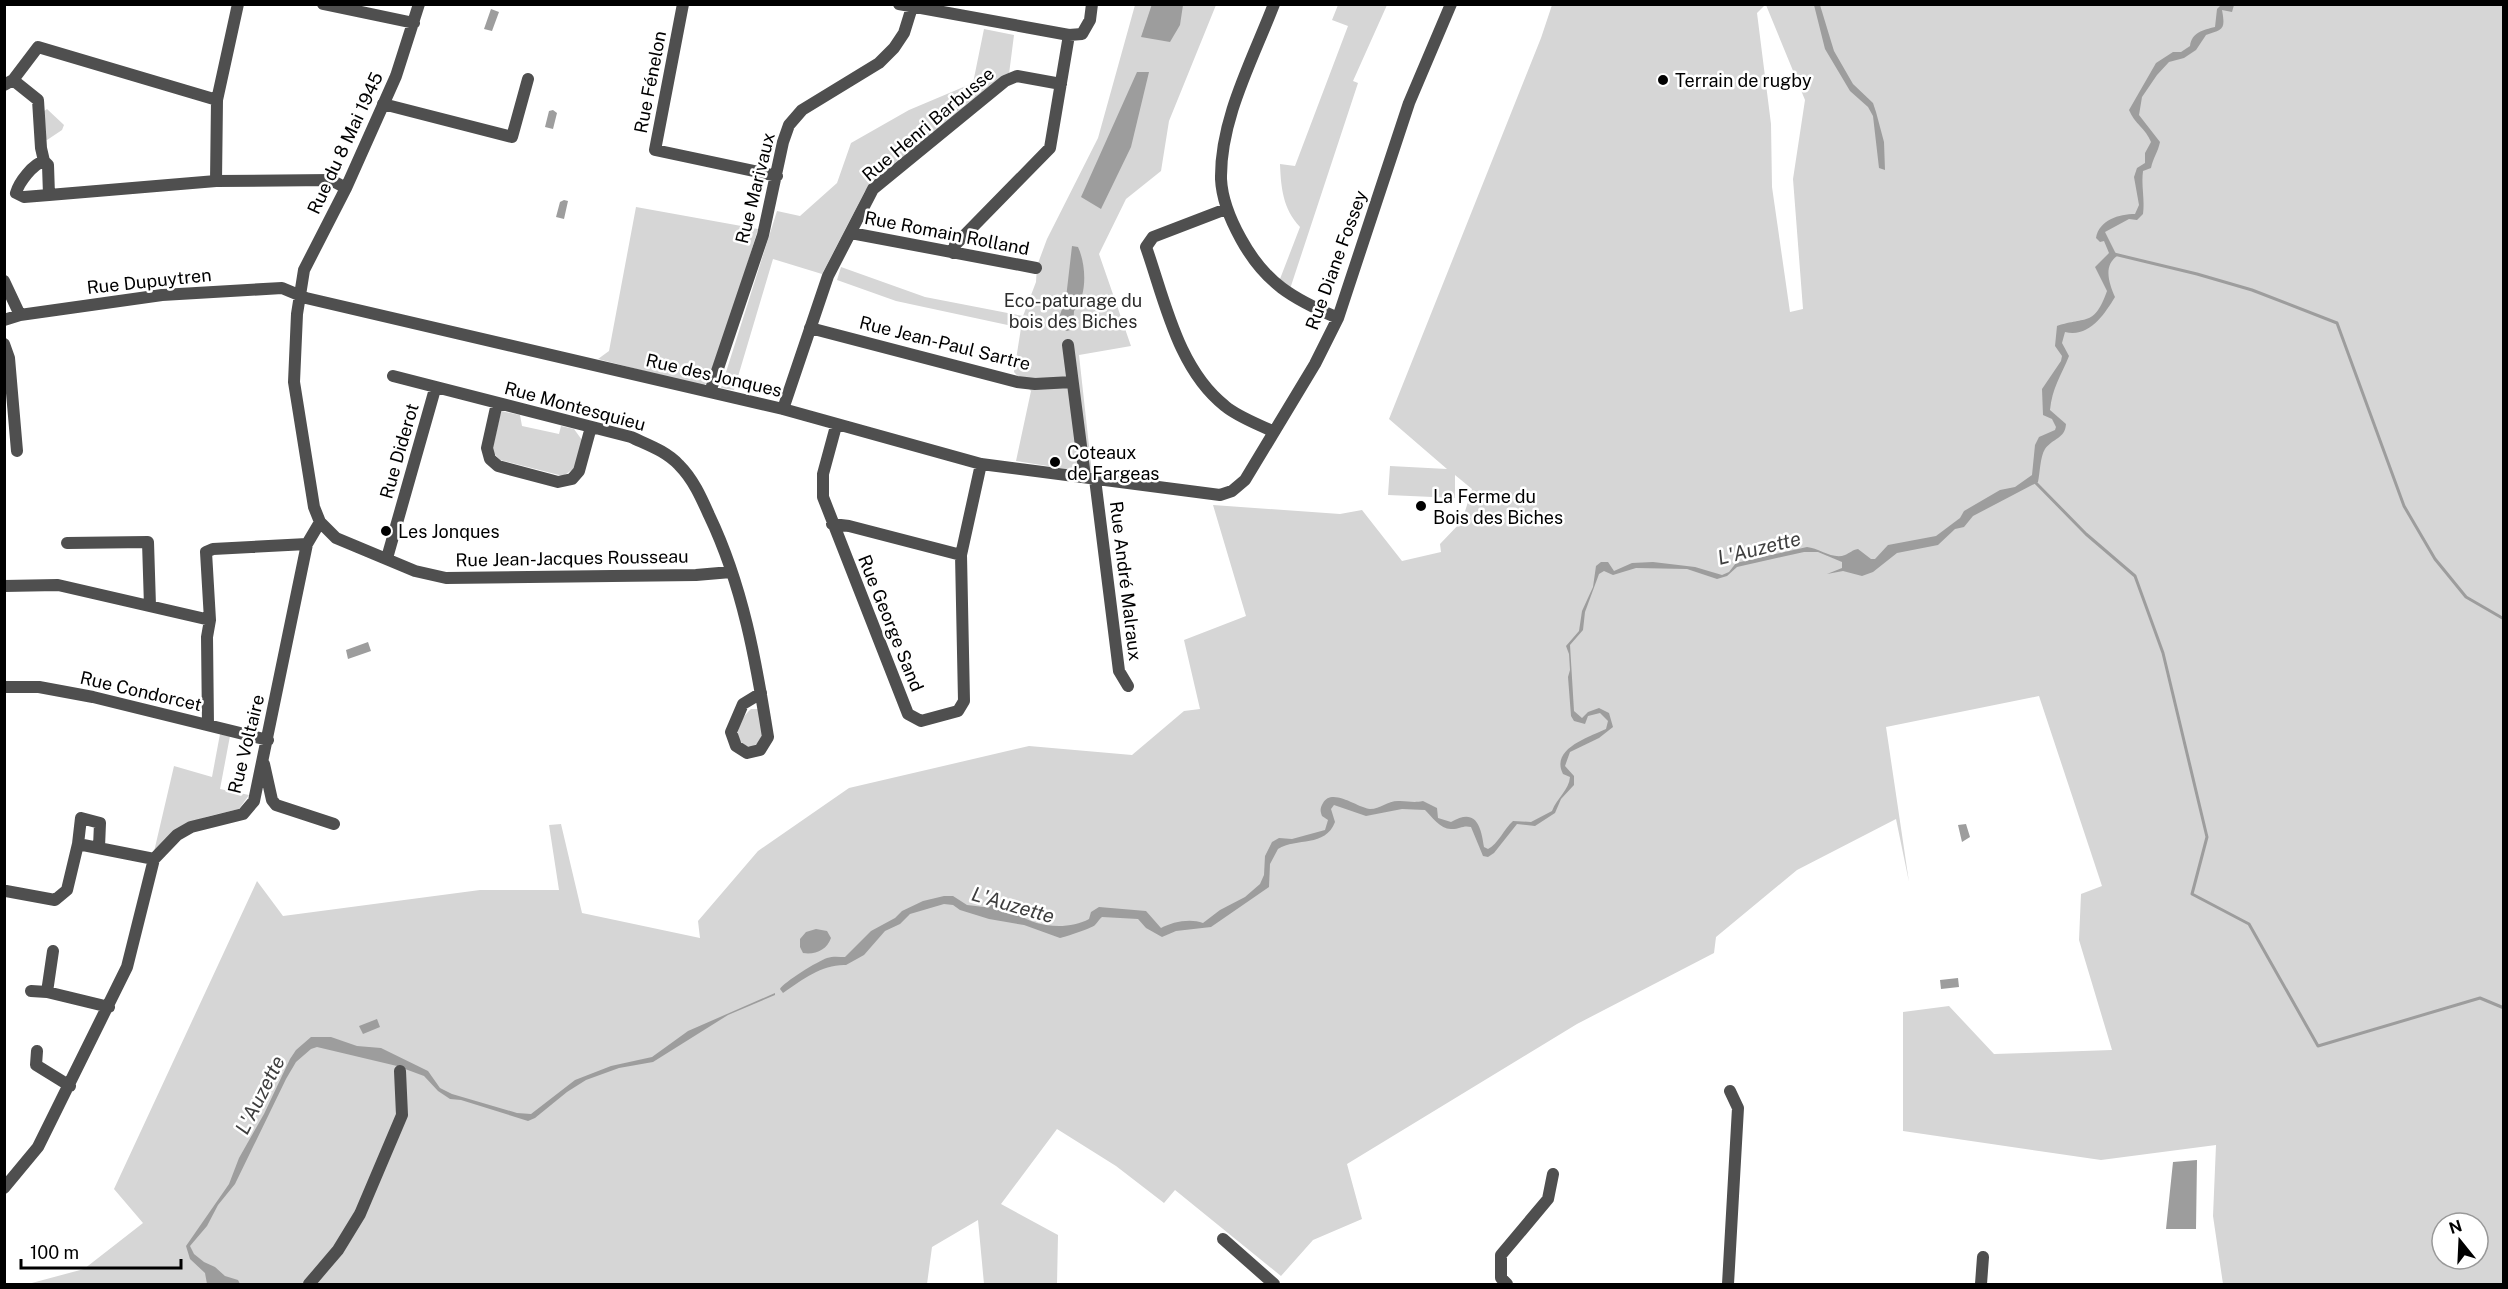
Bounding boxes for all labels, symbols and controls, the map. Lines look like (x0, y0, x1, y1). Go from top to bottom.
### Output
street label: Rue Fénelon (630, 29, 670, 135)
street label: Rue Henri Barbusse (858, 63, 998, 185)
street label: Rue du 8 Mai 1945 (303, 69, 387, 217)
place label: Terrain de rugby (1675, 70, 1812, 91)
marker: Terrain de rugby (1656, 73, 1670, 87)
street label: Rue Marivaux (731, 130, 779, 246)
street label: Rue Diane Fossey (1301, 187, 1371, 333)
street label: Rue Romain Rolland (863, 207, 1031, 259)
street label: Rue Dupuytren (86, 264, 212, 298)
park label: Eco-paturage du bois des Biches (1004, 290, 1142, 332)
street label: Rue Jean-Paul Sartre (857, 312, 1033, 374)
street label: Rue des Jonques (644, 349, 784, 401)
street label: Rue Montesquieu (502, 377, 648, 435)
street label: Rue Diderot (375, 401, 423, 501)
place label: Coteaux de Fargeas (1067, 442, 1159, 484)
marker: Coteaux de Fargeas (1048, 455, 1062, 469)
place label: La Ferme du Bois des Biches (1433, 486, 1563, 528)
marker: La Ferme du Bois des Biches (1414, 499, 1428, 513)
street label: Rue André Malraux (1106, 500, 1146, 662)
place label: Les Jonques (398, 521, 500, 542)
marker: Les Jonques (379, 524, 393, 538)
water label: L'Auzette (1715, 526, 1803, 570)
street label: Rue Jean-Jacques Rousseau (455, 545, 689, 571)
street label: Rue George Sand (854, 552, 928, 694)
street label: Rue Condorcet (78, 667, 204, 715)
street label: Rue Voltaire (224, 692, 268, 796)
water label: L'Auzette (969, 882, 1057, 928)
water label: L'Auzette (230, 1052, 290, 1138)
north arrow (2430, 1211, 2490, 1271)
text: N (2447, 1216, 2464, 1238)
scale bar (21, 1232, 182, 1270)
text: 100 m (30, 1242, 79, 1263)

